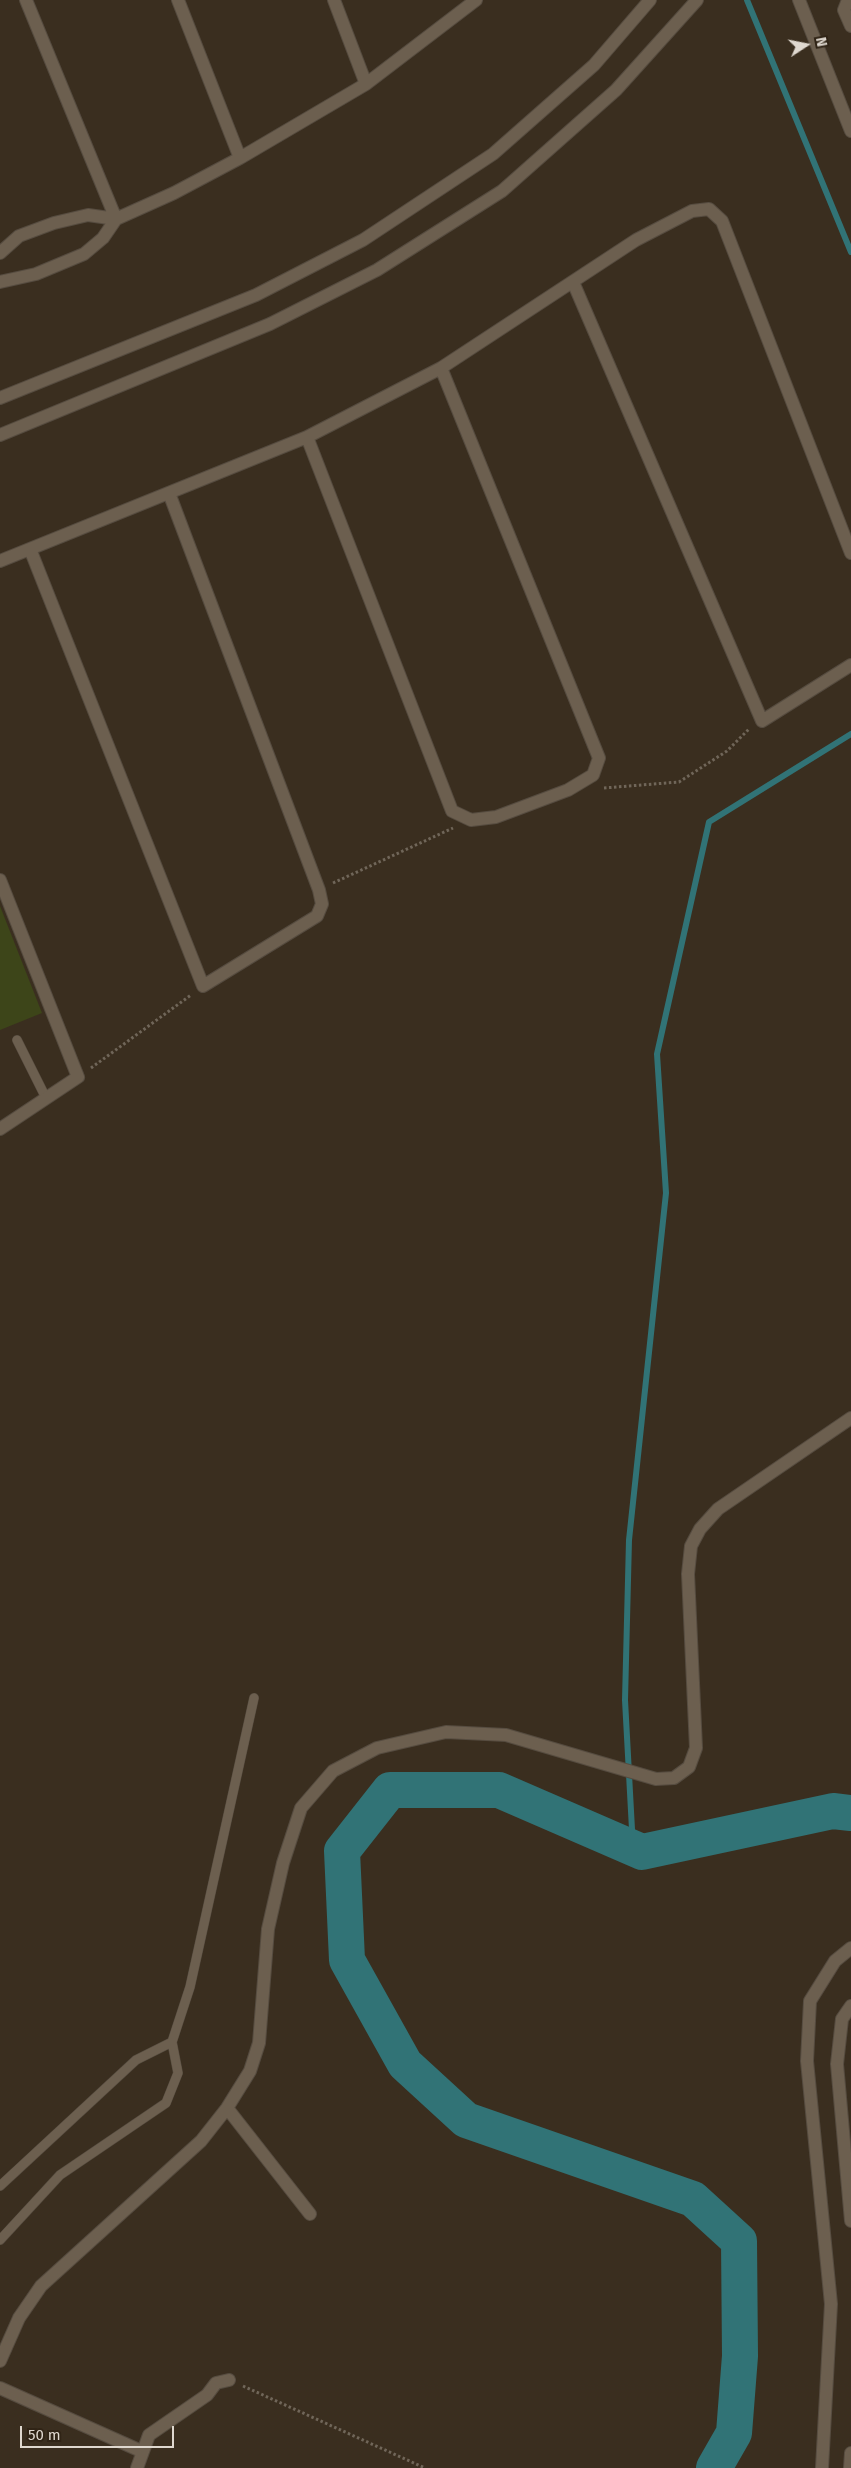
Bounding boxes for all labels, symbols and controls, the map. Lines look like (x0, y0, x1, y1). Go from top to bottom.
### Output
north arrow (781, 20, 831, 70)
text: N (812, 36, 830, 48)
scale bar (22, 2416, 176, 2448)
text: 50 m (28, 2426, 61, 2444)

